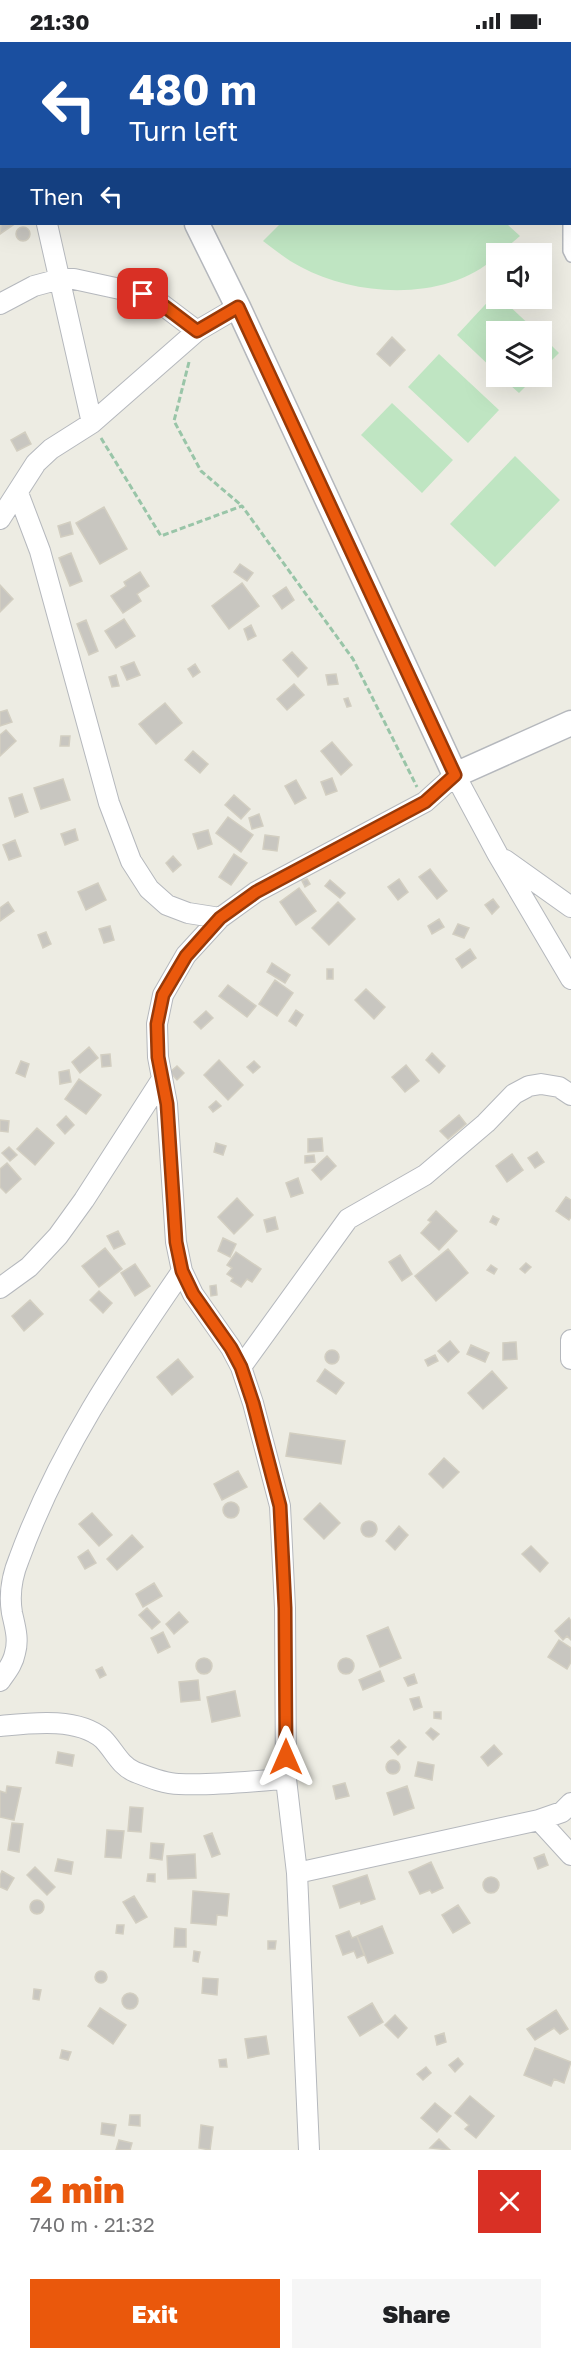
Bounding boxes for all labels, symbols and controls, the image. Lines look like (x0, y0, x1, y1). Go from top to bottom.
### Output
text: 21:30 (30, 8, 90, 35)
text: 480 m (129, 64, 257, 114)
icon: left (30, 66, 108, 144)
text: Turn left (129, 115, 238, 147)
icon: left (95, 180, 128, 213)
text: Then (30, 183, 83, 210)
map controls (486, 243, 552, 387)
button: sound (486, 243, 552, 309)
pin (117, 268, 168, 319)
icon: arrive (126, 277, 159, 310)
button: layers (486, 321, 552, 387)
position arrow (254, 1725, 318, 1789)
text: 2 min (30, 2168, 125, 2211)
button: close (478, 2170, 541, 2233)
text: 740 m · 21:32 (30, 2212, 155, 2236)
button: Exit (30, 2279, 280, 2348)
button: Share (292, 2279, 541, 2348)

